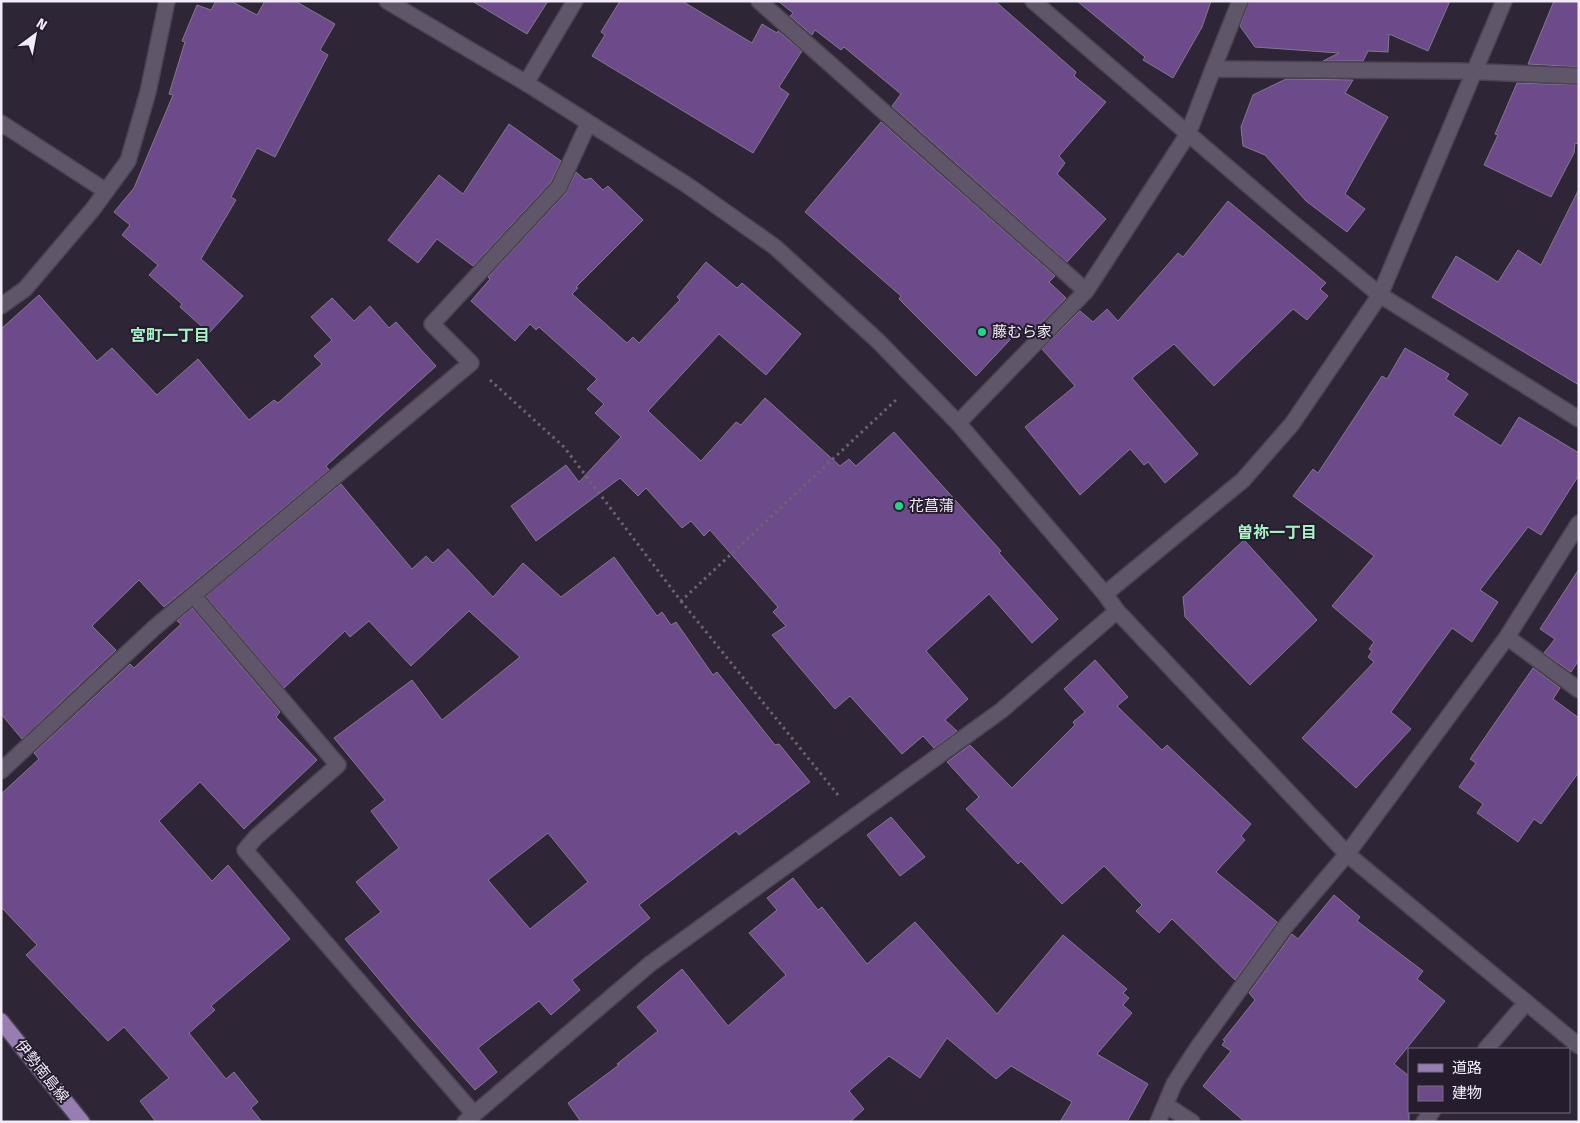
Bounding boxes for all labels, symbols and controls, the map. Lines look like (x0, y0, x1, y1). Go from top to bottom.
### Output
north arrow (10, 10, 60, 60)
text: N (33, 15, 50, 34)
place label: 藤むら家 (992, 323, 1052, 341)
district label: 宮町一丁目 (130, 326, 210, 345)
marker: 藤むら家 (976, 326, 988, 338)
place label: 花菖蒲 (909, 497, 954, 515)
marker: 花菖蒲 (893, 500, 905, 512)
district label: 曽祢一丁目 (1237, 523, 1317, 542)
street label: 伊勢南島線 (11, 1036, 73, 1106)
legend (1408, 1048, 1570, 1113)
text: 道路 (1452, 1059, 1482, 1077)
text: 建物 (1452, 1084, 1482, 1102)

